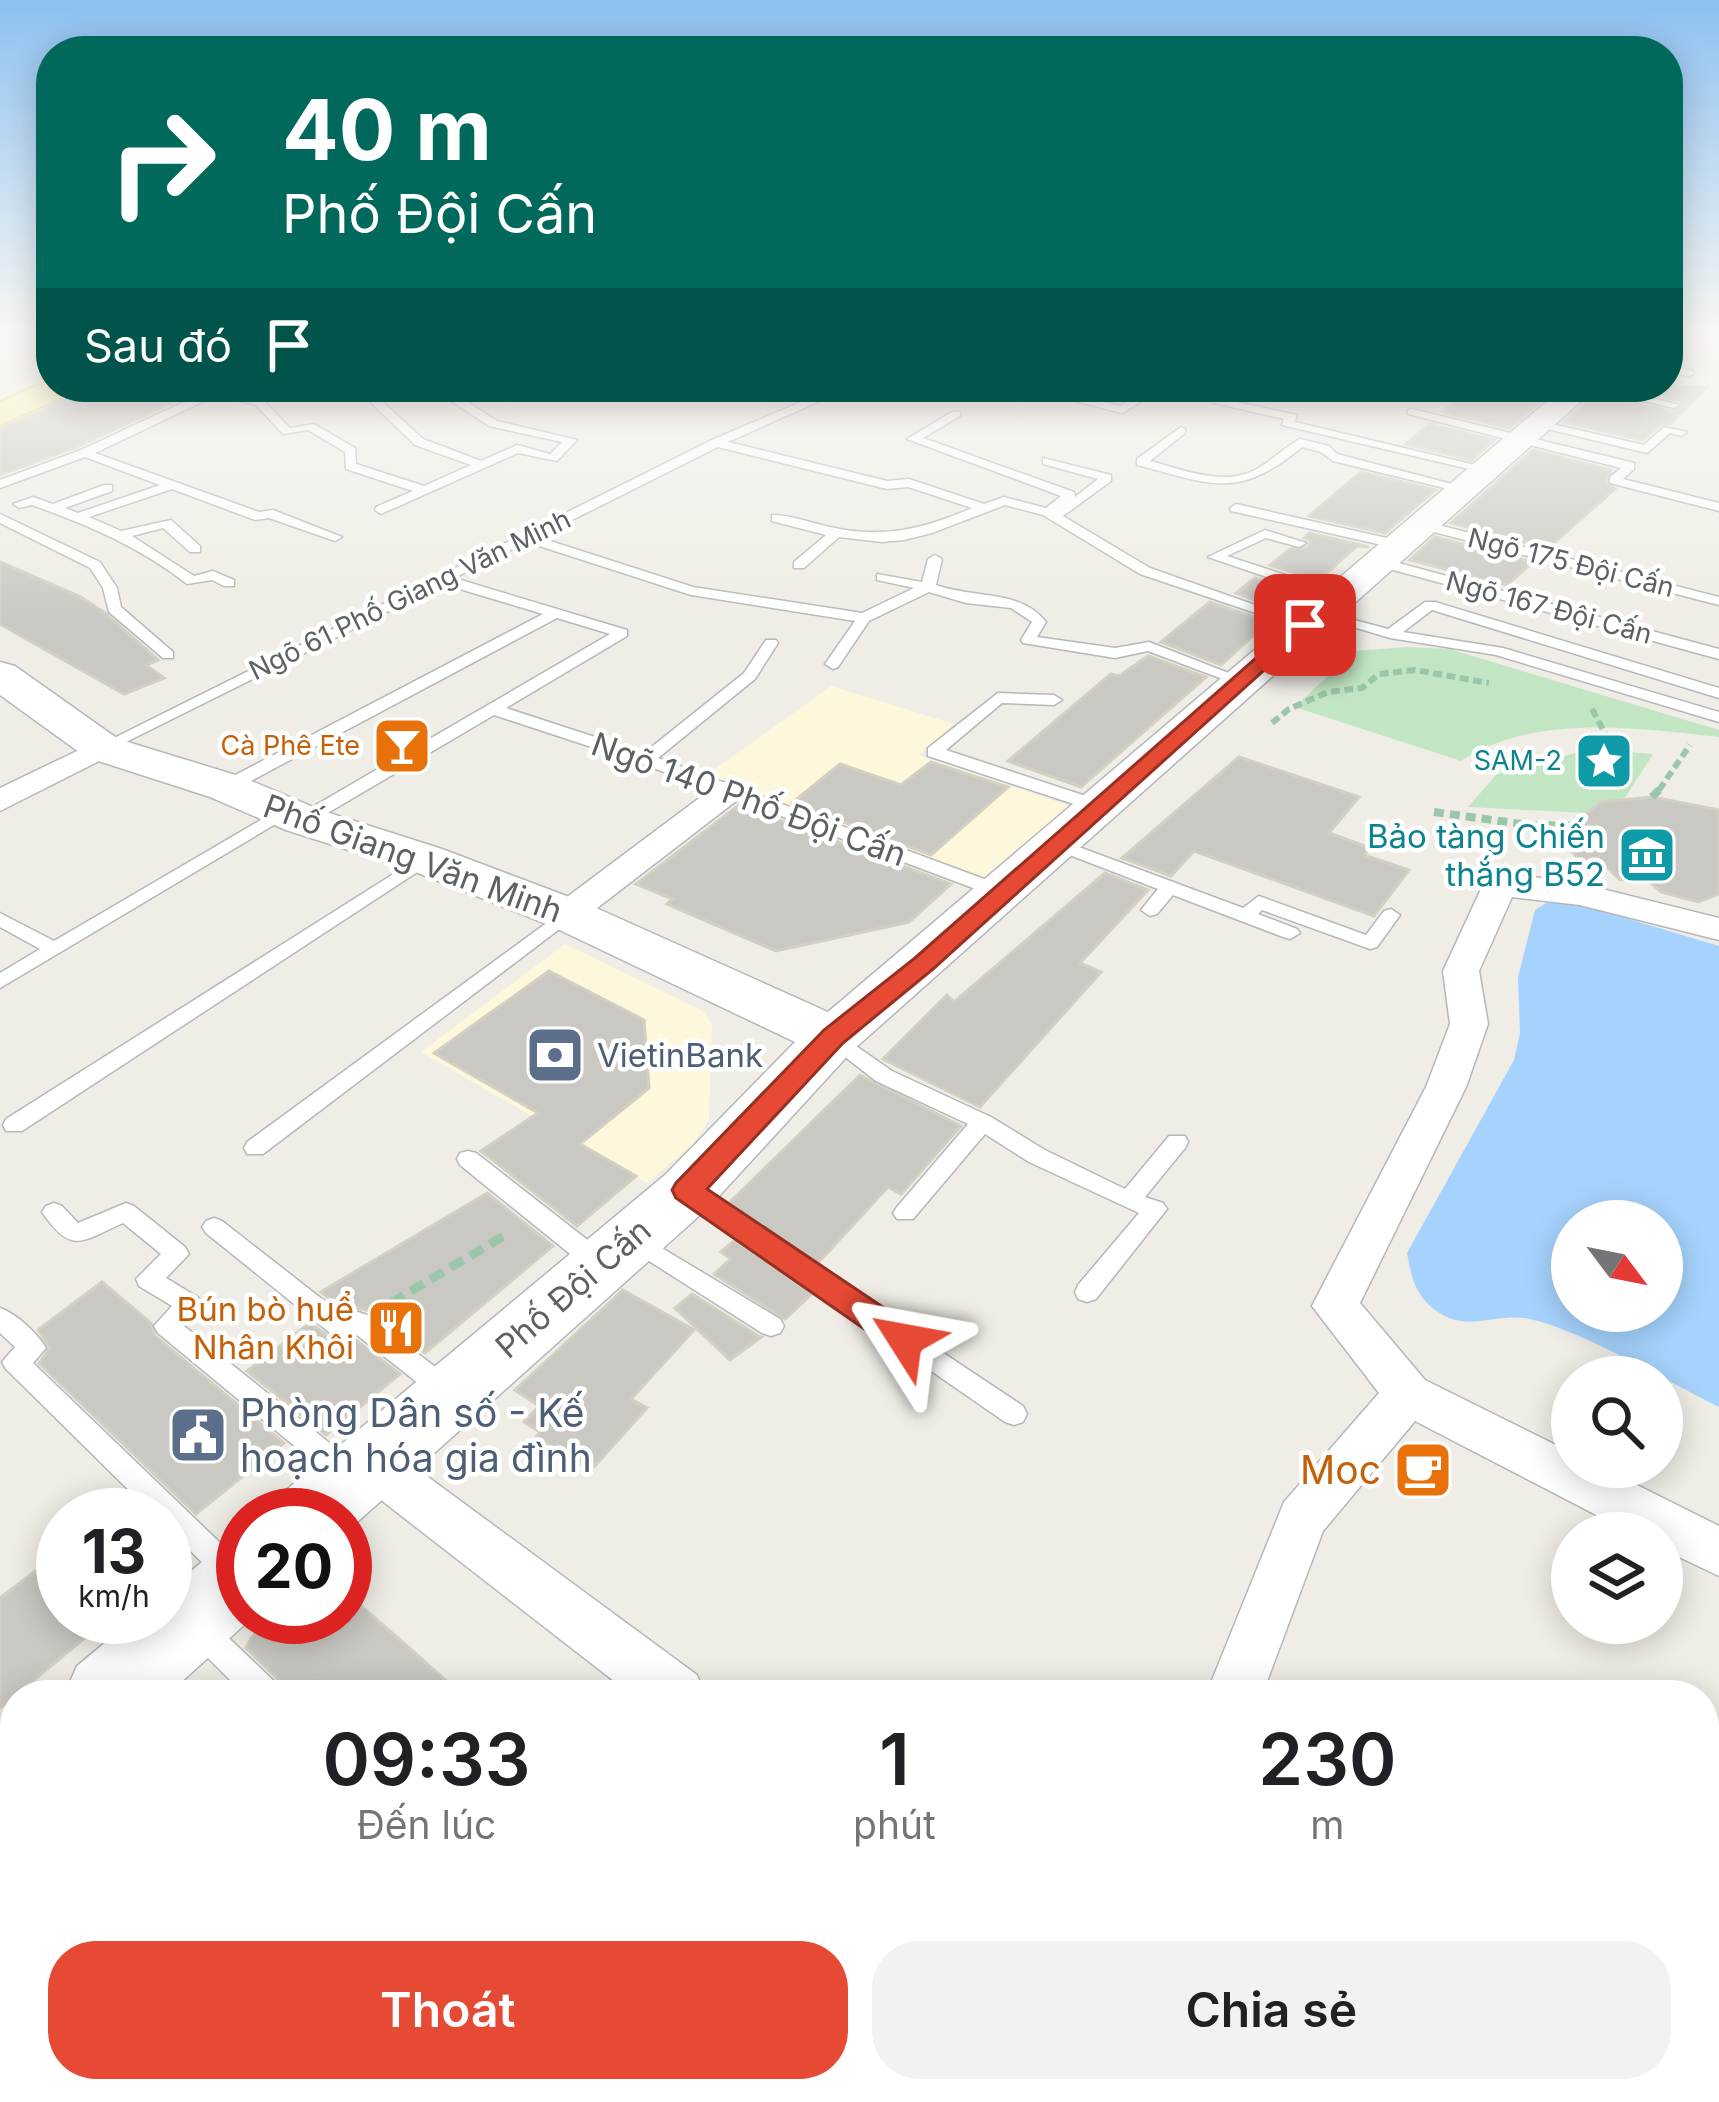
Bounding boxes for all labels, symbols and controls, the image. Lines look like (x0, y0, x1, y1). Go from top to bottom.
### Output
text: 40 m (282, 79, 492, 180)
icon: right (84, 84, 240, 240)
text: Phố Đội Cấn (282, 181, 597, 246)
icon: arrive (256, 312, 322, 378)
text: Sau đó (84, 318, 232, 373)
street label: Ngõ 61 Phố Giang Văn Minh (244, 502, 576, 687)
street label: Ngõ 175 Đội Cấn (1465, 521, 1678, 604)
street label: Ngõ 167 Đội Cấn (1443, 564, 1656, 651)
pin (1254, 574, 1356, 676)
icon: arrive (1272, 592, 1338, 658)
bar icon: Cà Phê Ete (371, 715, 433, 777)
street label: Ngõ 140 Phố Đội Cấn (586, 723, 912, 875)
place label: Cà Phê Ete (220, 729, 360, 762)
place icon: SAM-2 (1573, 730, 1635, 792)
place label: SAM-2 (1474, 744, 1562, 777)
street label: Phố Giang Văn Minh (258, 785, 568, 931)
place label: Bảo tàng Chiến thắng B52 (1367, 816, 1605, 894)
museum icon: Bảo tàng Chiến thắng B52 (1616, 824, 1678, 886)
bank icon: VietinBank (524, 1024, 586, 1086)
place label: VietinBank (597, 1035, 763, 1075)
north arrow (1551, 1200, 1683, 1332)
map controls (1551, 1200, 1683, 1644)
street label: Phố Đội Cấn (487, 1210, 659, 1366)
position arrow (842, 1277, 968, 1403)
place label: Bún bò huể Nhân Khôi (177, 1289, 354, 1367)
restaurant icon: Bún bò huể Nhân Khôi (365, 1297, 427, 1359)
button: search (1551, 1356, 1683, 1488)
place label: Phòng Dân số - Kế hoạch hóa gia đình (240, 1389, 592, 1481)
public building icon: Phòng Dân số - Kế hoạch hóa gia đình (167, 1404, 229, 1466)
cafe icon: Moc (1392, 1439, 1454, 1501)
place label: Moc (1300, 1446, 1381, 1493)
speed limit sign: 20 (216, 1488, 372, 1644)
button: layers (1551, 1512, 1683, 1644)
text: 13 (82, 1515, 146, 1587)
text: km/h (78, 1578, 150, 1614)
text: 09:33 (322, 1715, 531, 1802)
text: 1 (879, 1715, 910, 1802)
text: 230 (1258, 1715, 1397, 1802)
text: Đến lúc (357, 1801, 496, 1848)
text: phút (853, 1801, 936, 1848)
text: m (1310, 1801, 1345, 1848)
button: Thoát (48, 1941, 848, 2079)
button: Chia sẻ (872, 1941, 1671, 2079)

